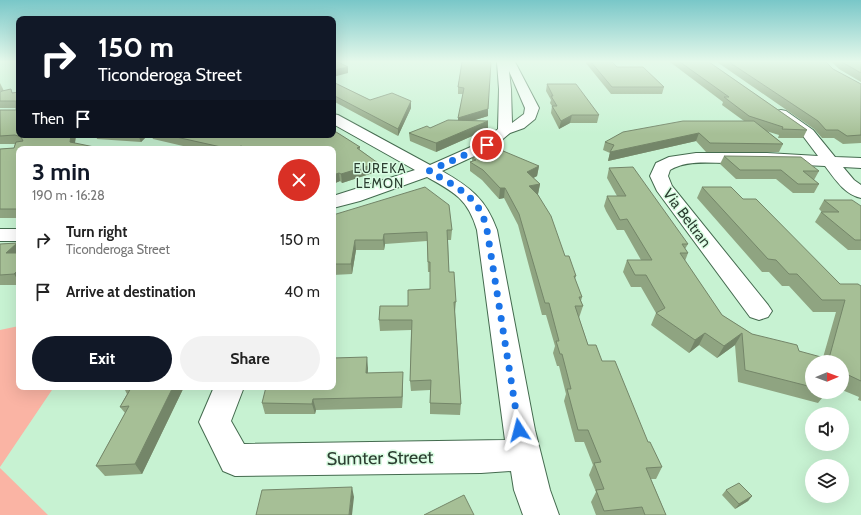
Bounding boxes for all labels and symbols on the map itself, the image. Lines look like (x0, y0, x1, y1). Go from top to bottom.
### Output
pin (470, 128, 504, 162)
district label: EUREKA LEMON (353, 160, 407, 191)
street label: Via Beltran (659, 185, 715, 251)
north arrow (805, 355, 849, 399)
position arrow (498, 409, 540, 451)
street label: Sumter Street (326, 446, 434, 470)

